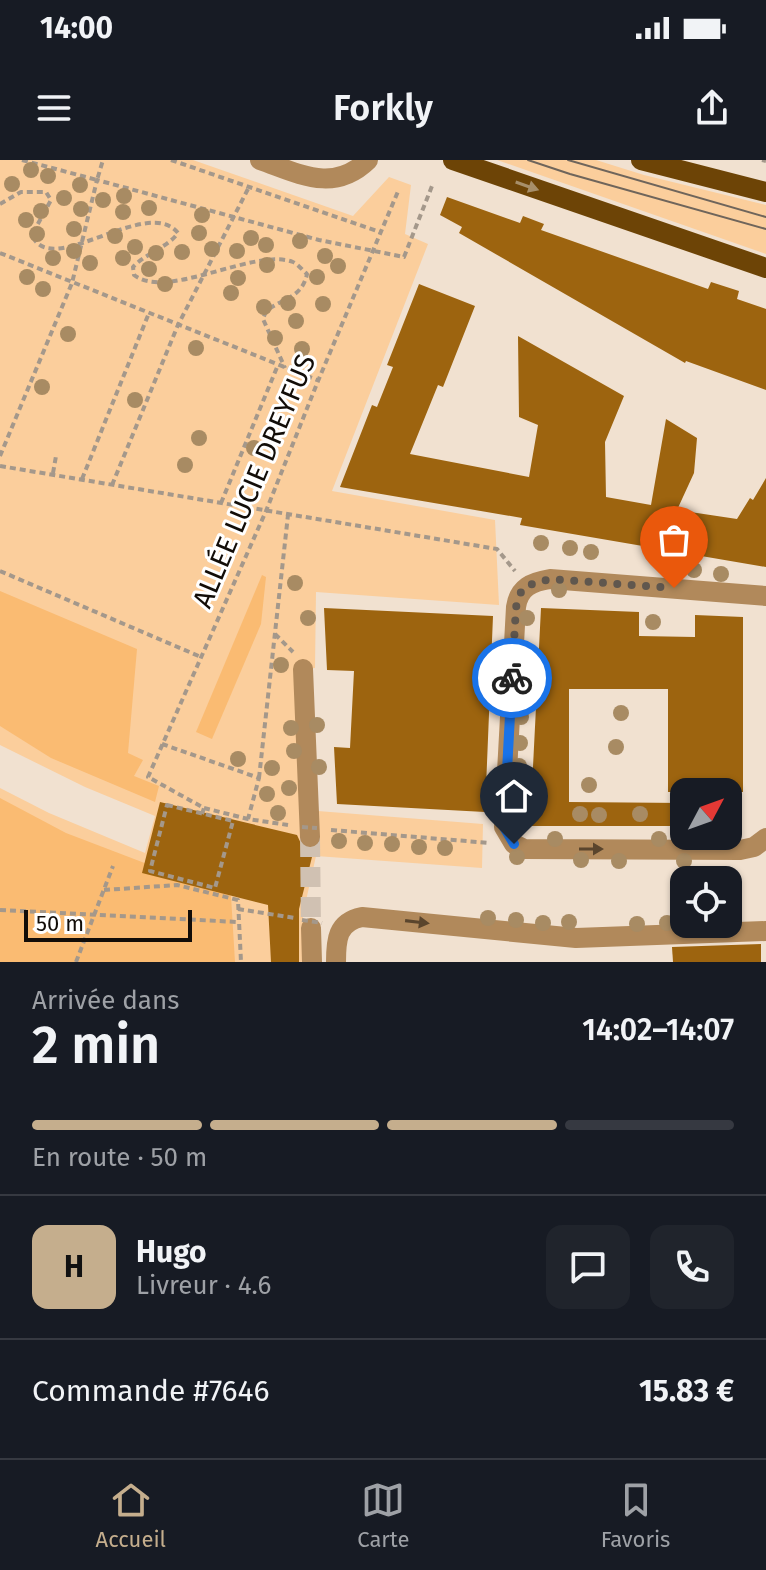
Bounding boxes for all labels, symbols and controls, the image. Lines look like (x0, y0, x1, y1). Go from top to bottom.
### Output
text: 14:00 (40, 10, 113, 46)
icon: menu (32, 86, 76, 130)
text: Forkly (333, 86, 433, 130)
icon: share (690, 86, 734, 130)
one-way arrow (515, 180, 539, 192)
street label: ALLÉE LUCIE DREYFUS (186, 349, 322, 613)
pin (640, 506, 708, 588)
icon: bag (652, 518, 696, 562)
courier (472, 638, 552, 718)
icon: bike (490, 656, 534, 700)
pin (480, 762, 548, 844)
icon: home (492, 774, 536, 818)
north arrow (670, 778, 742, 850)
map controls (670, 778, 742, 938)
one-way arrow (579, 843, 604, 855)
button: locate (670, 866, 742, 938)
scale bar (24, 906, 192, 942)
text: 50 m (36, 910, 84, 937)
one-way arrow (405, 916, 430, 929)
text: Arrivée dans (32, 985, 179, 1016)
text: 14:02–14:07 (582, 1012, 734, 1048)
text: 2 min (32, 1014, 160, 1077)
text: En route · 50 m (32, 1142, 207, 1173)
button: chat (546, 1225, 630, 1309)
button: phone (650, 1225, 734, 1309)
text: Hugo (136, 1234, 207, 1270)
text: H (64, 1249, 84, 1285)
text: Livreur · 4.6 (136, 1270, 271, 1301)
text: Commande #7646 (32, 1373, 270, 1409)
text: 15.83 € (639, 1373, 734, 1409)
tab: Accueil (96, 1478, 166, 1553)
tab: Carte (357, 1478, 409, 1553)
tab: Favoris (601, 1478, 670, 1553)

